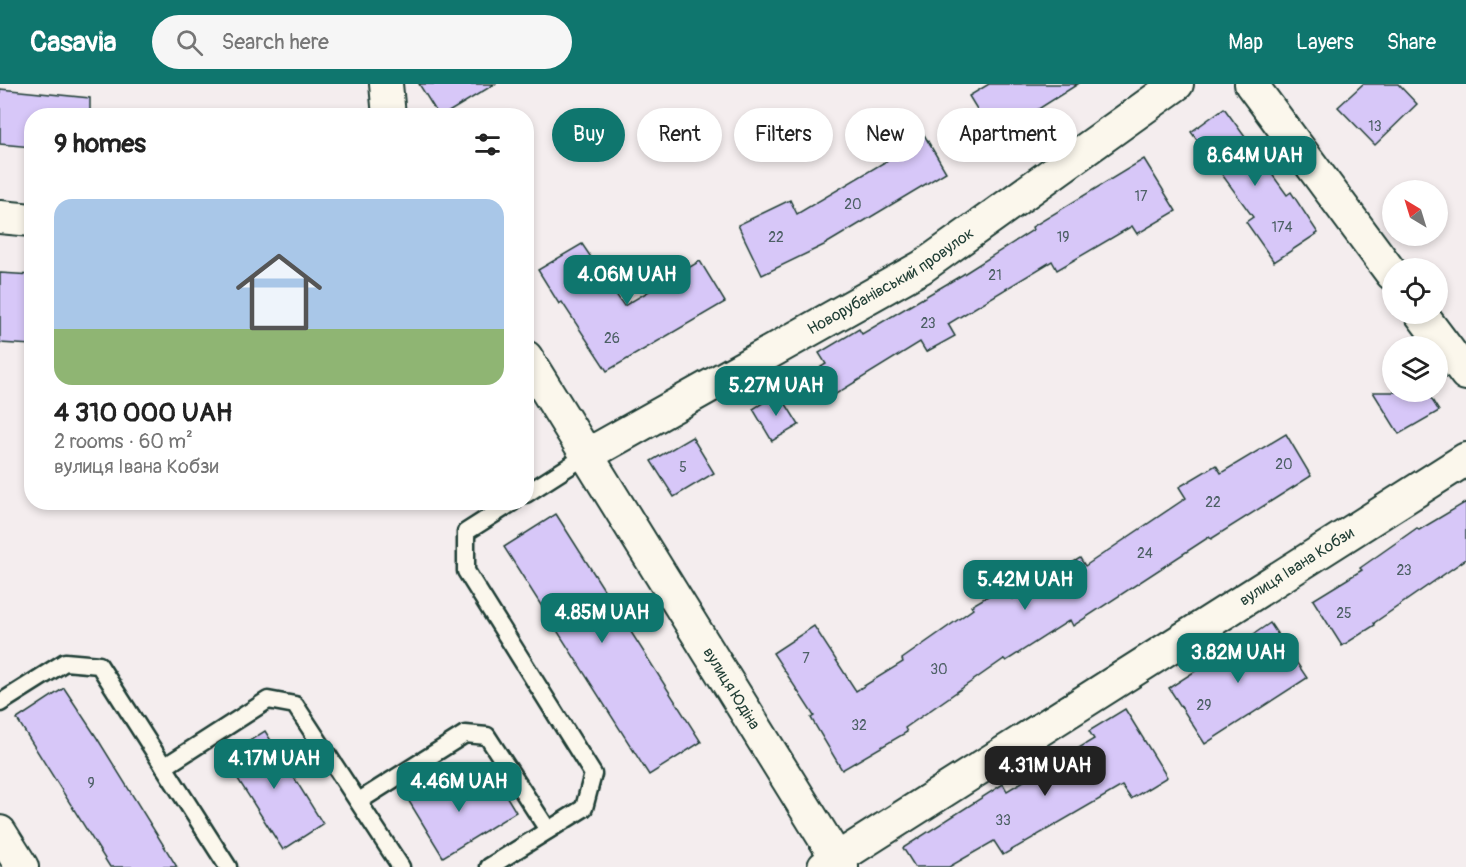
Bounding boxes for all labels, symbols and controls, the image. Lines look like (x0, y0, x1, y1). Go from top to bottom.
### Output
search box (152, 15, 572, 69)
text: Casavia (30, 25, 116, 60)
icon: search (173, 26, 206, 59)
text: Search here (221, 28, 329, 56)
text: Map (1228, 29, 1263, 56)
text: Layers (1296, 29, 1354, 56)
text: Share (1387, 29, 1436, 56)
chip: Buy (552, 108, 625, 162)
chip: Rent (637, 108, 722, 162)
chip: Filters (734, 108, 833, 162)
chip: New (845, 108, 925, 162)
chip: Apartment (937, 108, 1077, 162)
house number: 13 (1368, 118, 1382, 135)
text: 9 homes (54, 128, 146, 160)
icon: filters (471, 128, 504, 161)
pin: 8.64M UAH (1186, 136, 1324, 187)
text: 8.64M UAH (1207, 143, 1303, 168)
north arrow (1382, 180, 1448, 246)
map controls (1382, 180, 1448, 402)
house number: 17 (1135, 188, 1148, 205)
house number: 20 (844, 196, 862, 213)
house number: 174 (1272, 219, 1293, 236)
street label: Новорубанівський провулок (804, 223, 978, 339)
house number: 22 (768, 229, 784, 246)
house number: 19 (1057, 229, 1069, 246)
icon: home (225, 238, 333, 346)
pin: 4.06M UAH (558, 255, 696, 306)
button: locate (1382, 258, 1448, 324)
text: 4.06M UAH (578, 262, 676, 287)
house number: 21 (988, 267, 1002, 284)
house number: 23 (920, 315, 936, 332)
house number: 26 (604, 330, 620, 347)
button: layers (1382, 336, 1448, 402)
pin: 5.27M UAH (707, 366, 845, 417)
text: 5.27M UAH (729, 373, 823, 398)
text: 4 310 000 UAH (54, 397, 232, 429)
text: 2 rooms · 60 m² (54, 429, 193, 454)
text: вулиця Івана Кобзи (54, 454, 219, 479)
house number: 20 (1275, 456, 1293, 473)
house number: 5 (679, 459, 687, 476)
house number: 22 (1205, 494, 1221, 511)
street label: вулиця Івана Кобзи (1236, 523, 1358, 610)
house number: 24 (1137, 545, 1153, 562)
pin: 5.42M UAH (956, 560, 1094, 611)
house number: 23 (1396, 562, 1412, 579)
text: 5.42M UAH (977, 567, 1073, 592)
pin: 4.85M UAH (533, 593, 671, 644)
text: 4.85M UAH (555, 600, 649, 625)
house number: 25 (1336, 605, 1352, 622)
pin: 3.82M UAH (1169, 633, 1307, 684)
text: 3.82M UAH (1191, 640, 1285, 665)
street label: вулиця Юдіна (698, 644, 764, 733)
house number: 7 (802, 650, 810, 667)
house number: 30 (930, 661, 948, 678)
house number: 29 (1196, 697, 1212, 714)
house number: 32 (851, 717, 867, 734)
pin: 4.17M UAH (205, 739, 343, 790)
text: 4.17M UAH (228, 746, 320, 771)
pin: 4.31M UAH (976, 746, 1114, 797)
text: 4.31M UAH (999, 753, 1091, 778)
pin: 4.46M UAH (390, 762, 528, 813)
text: 4.46M UAH (411, 769, 507, 794)
house number: 9 (87, 775, 95, 792)
house number: 33 (995, 812, 1011, 829)

